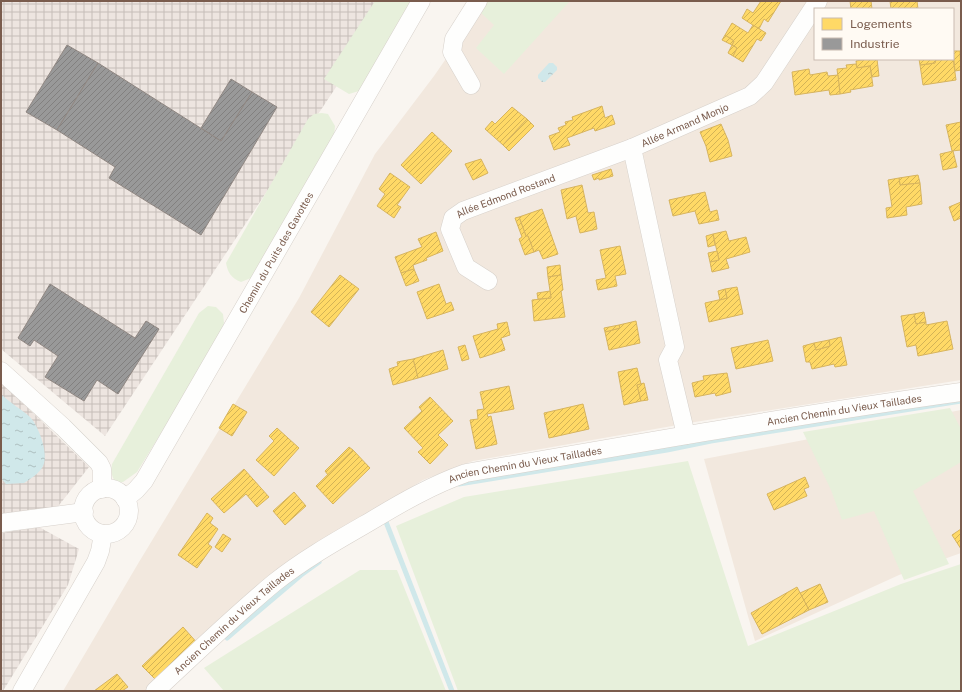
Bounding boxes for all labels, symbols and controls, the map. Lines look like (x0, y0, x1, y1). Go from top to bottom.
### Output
legend (814, 8, 954, 60)
text: Logements (850, 17, 912, 31)
text: Industrie (850, 37, 900, 51)
street label: Allée Armand Monjo (639, 100, 731, 149)
street label: Allée Edmond Rostand (453, 171, 557, 220)
street label: Chemin du Puits des Gavottes (236, 190, 315, 315)
street label: Ancien Chemin du Vieux Taillades (766, 392, 922, 428)
street label: Ancien Chemin du Vieux Taillades (446, 444, 603, 485)
street label: Ancien Chemin du Vieux Taillades (171, 564, 296, 677)

